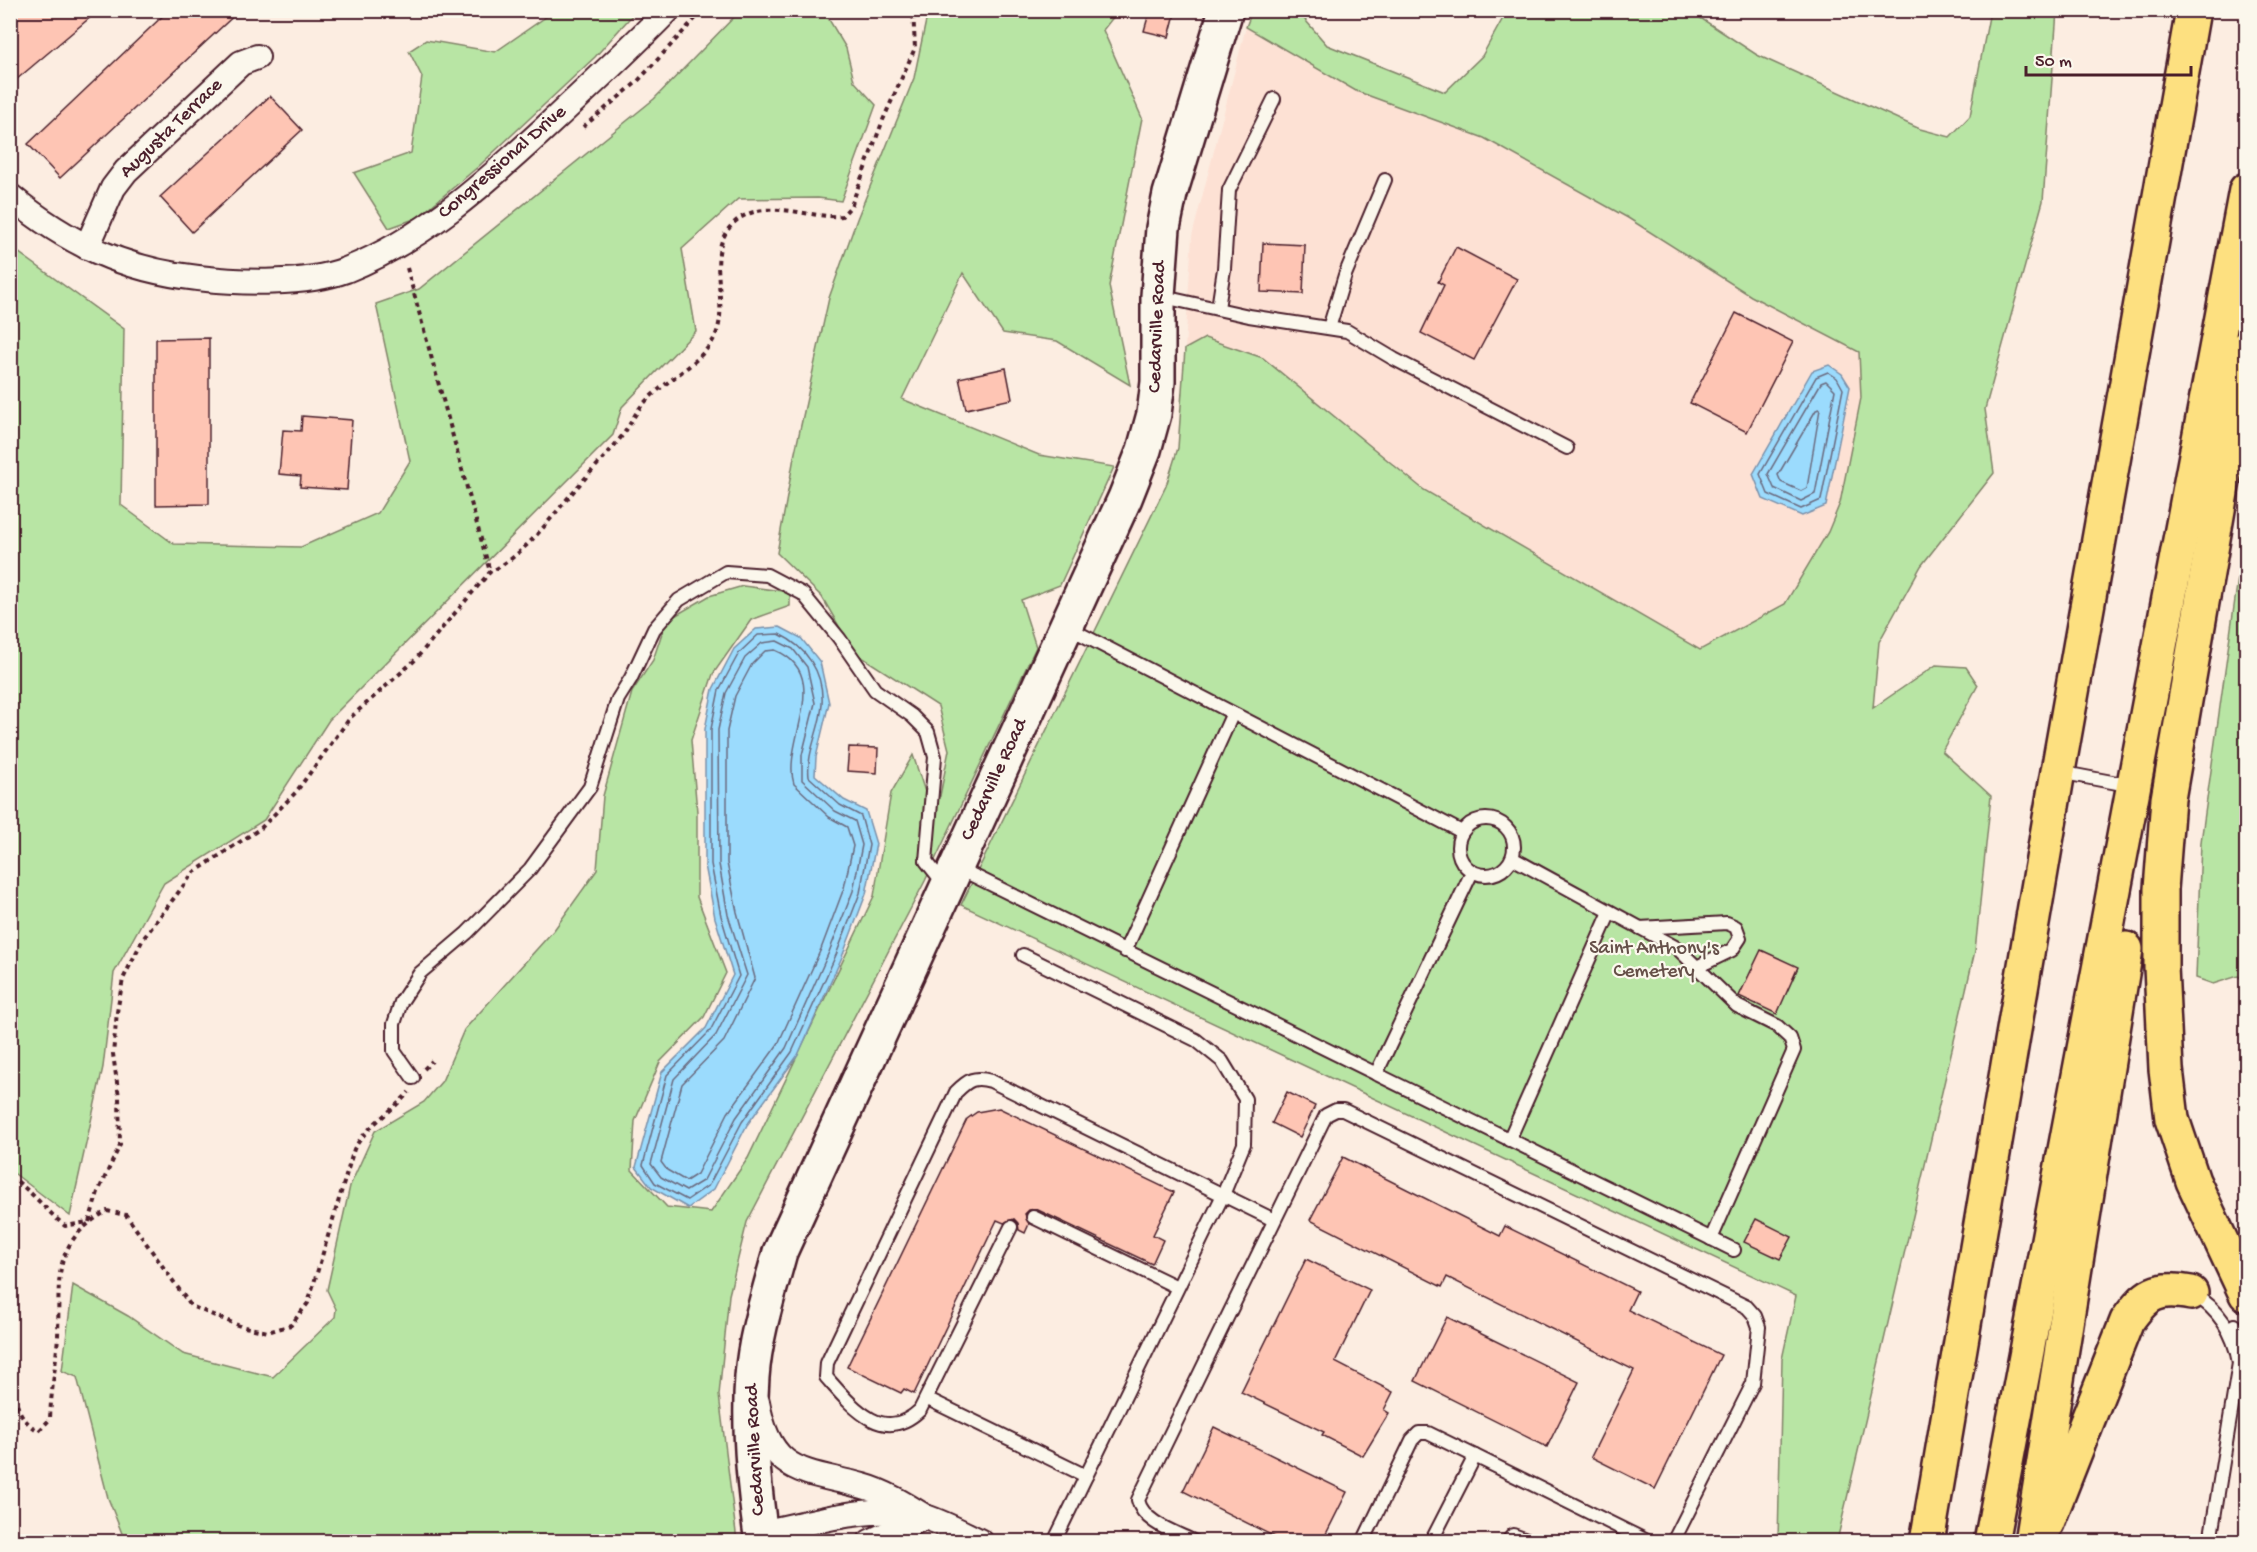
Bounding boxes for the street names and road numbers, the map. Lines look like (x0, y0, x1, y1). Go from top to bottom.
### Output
street label: Augusta Terrace (116, 74, 229, 184)
street label: Congressional Drive (434, 101, 572, 225)
street label: Cedarville Road (1144, 258, 1172, 393)
street label: Cedarville Road (957, 713, 1034, 845)
street label: Cedarville Road (741, 1381, 771, 1516)

